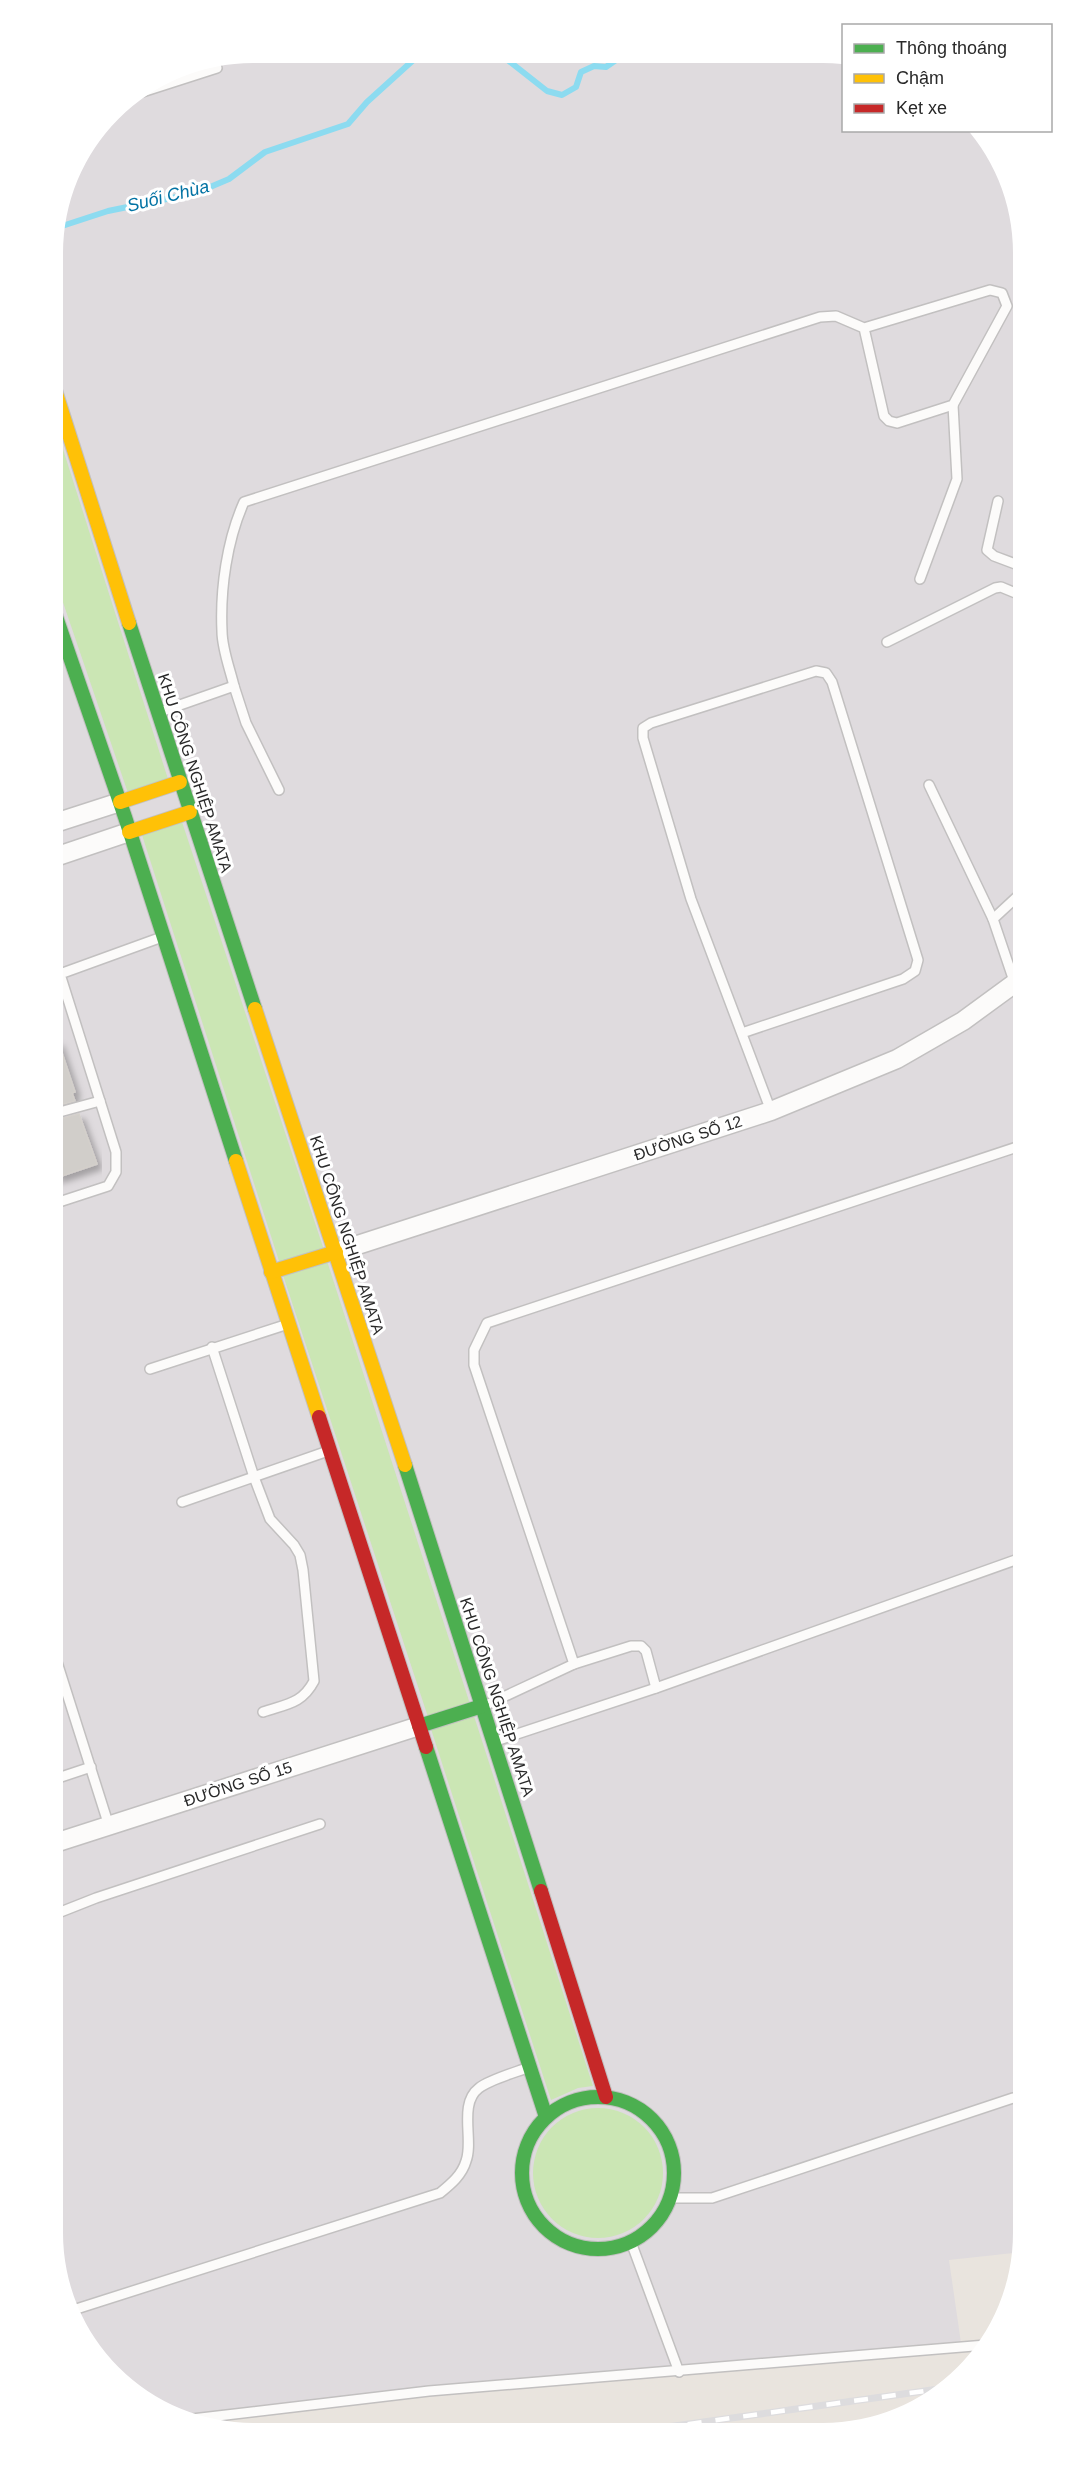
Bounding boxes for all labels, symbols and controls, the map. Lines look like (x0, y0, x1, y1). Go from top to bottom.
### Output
legend (842, 24, 1052, 132)
text: Thông thoáng (896, 38, 1007, 58)
text: Chậm (896, 68, 944, 88)
text: Kẹt xe (896, 98, 947, 118)
water label: Suối Chùa (125, 176, 211, 216)
street label: KHU CÔNG NGHIỆP AMATA (155, 671, 236, 875)
street label: ĐƯỜNG SỐ 12 (631, 1111, 744, 1164)
street label: KHU CÔNG NGHIỆP AMATA (307, 1133, 388, 1337)
street label: KHU CÔNG NGHIỆP AMATA (457, 1595, 538, 1799)
street label: ĐƯỜNG SỐ 15 (181, 1757, 294, 1810)

